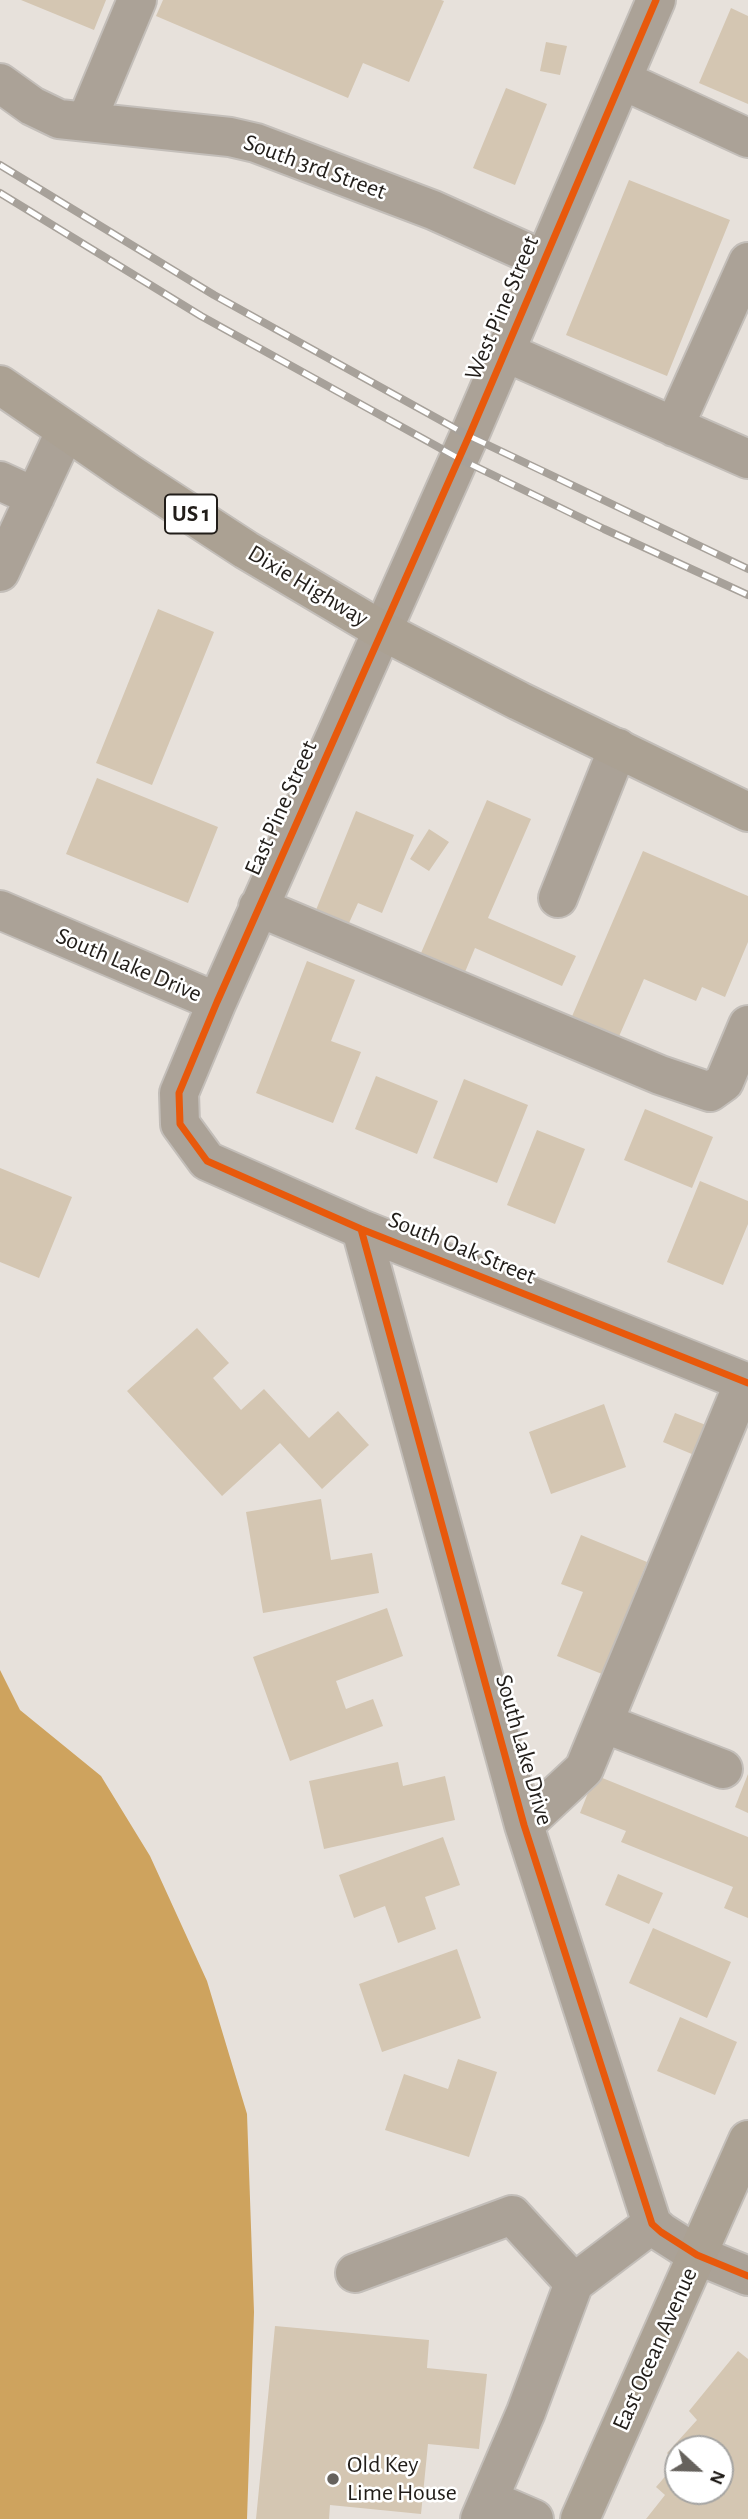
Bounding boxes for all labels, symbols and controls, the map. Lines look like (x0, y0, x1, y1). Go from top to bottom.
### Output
street label: South 3rd Street (240, 128, 390, 206)
street label: West Pine Street (459, 231, 545, 385)
road number: US 1 (165, 494, 217, 534)
street label: Dixie Highway (243, 539, 373, 633)
street label: East Pine Street (238, 736, 324, 880)
street label: South Lake Drive (52, 921, 206, 1009)
street label: South Oak Street (384, 1205, 540, 1291)
street label: South Lake Drive (489, 1671, 559, 1829)
street label: East Ocean Avenue (606, 2263, 704, 2435)
north arrow (664, 2435, 734, 2505)
place label: Old Key Lime House (347, 2451, 457, 2507)
text: N (706, 2468, 728, 2487)
marker: Old Key Lime House (325, 2471, 341, 2487)

